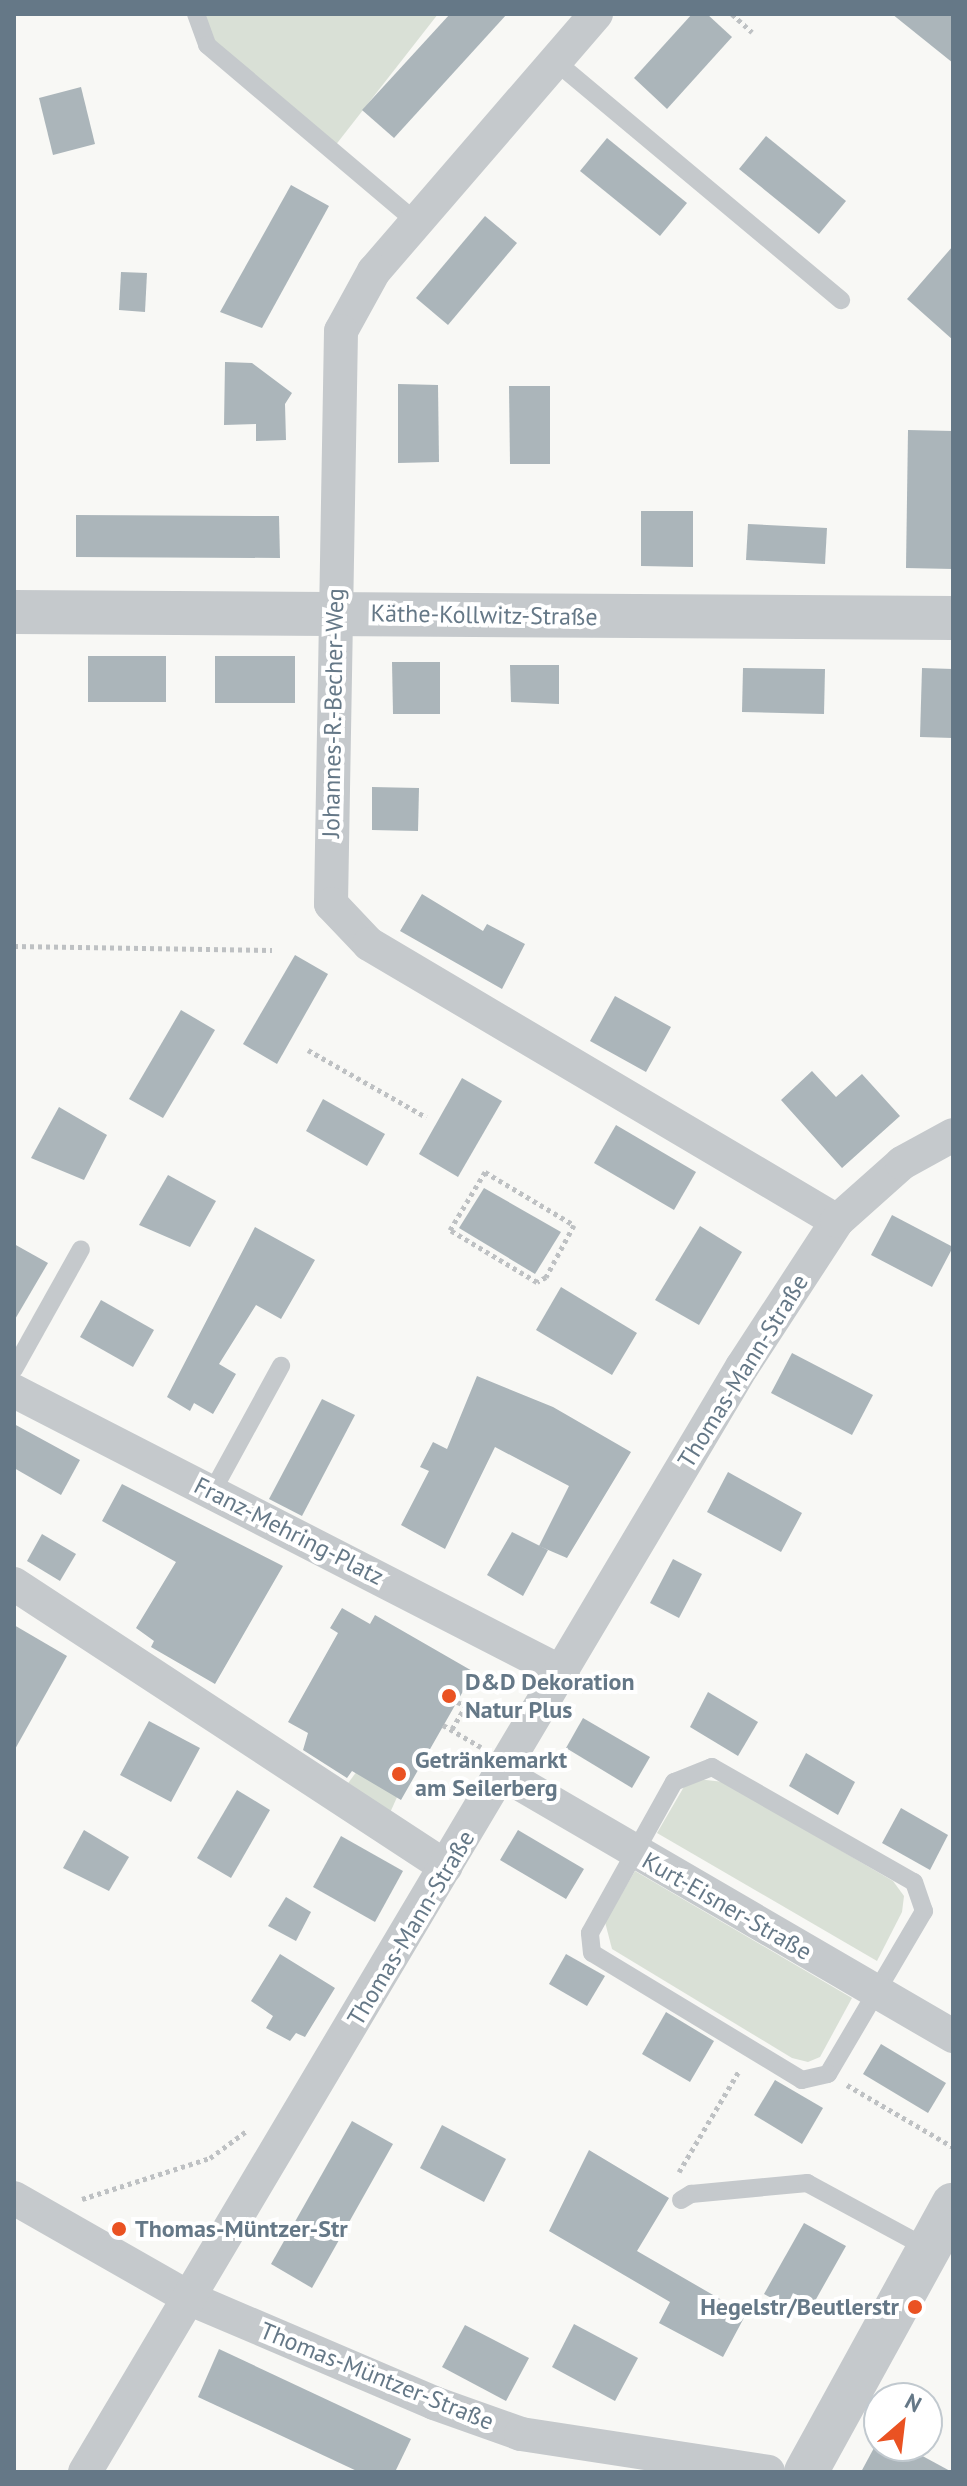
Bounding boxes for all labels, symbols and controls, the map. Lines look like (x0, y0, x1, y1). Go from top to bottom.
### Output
street label: Johannes-R.-Becher-Weg (316, 588, 350, 838)
street label: Käthe-Kollwitz-Straße (370, 599, 598, 631)
street label: Thomas-Mann-Straße (672, 1269, 814, 1473)
street label: Franz-Mehring-Platz (189, 1471, 389, 1591)
place label: D&D Dekoration Natur Plus (465, 1668, 635, 1724)
marker: D&D Dekoration Natur Plus (440, 1687, 458, 1705)
place label: Getränkemarkt am Seilerberg (415, 1746, 567, 1802)
marker: Getränkemarkt am Seilerberg (390, 1765, 408, 1783)
street label: Thomas-Mann-Straße (341, 1825, 481, 2031)
street label: Kurt-Eisner-Straße (637, 1846, 817, 1966)
place label: Thomas-Müntzer-Str (135, 2215, 348, 2243)
marker: Thomas-Müntzer-Str (110, 2220, 128, 2238)
place label: Hegelstr/Beutlerstr (700, 2293, 899, 2321)
marker: Hegelstr/Beutlerstr (906, 2298, 924, 2316)
street label: Thomas-Müntzer-Straße (256, 2316, 498, 2436)
north arrow (863, 2382, 943, 2462)
text: N (900, 2387, 926, 2418)

